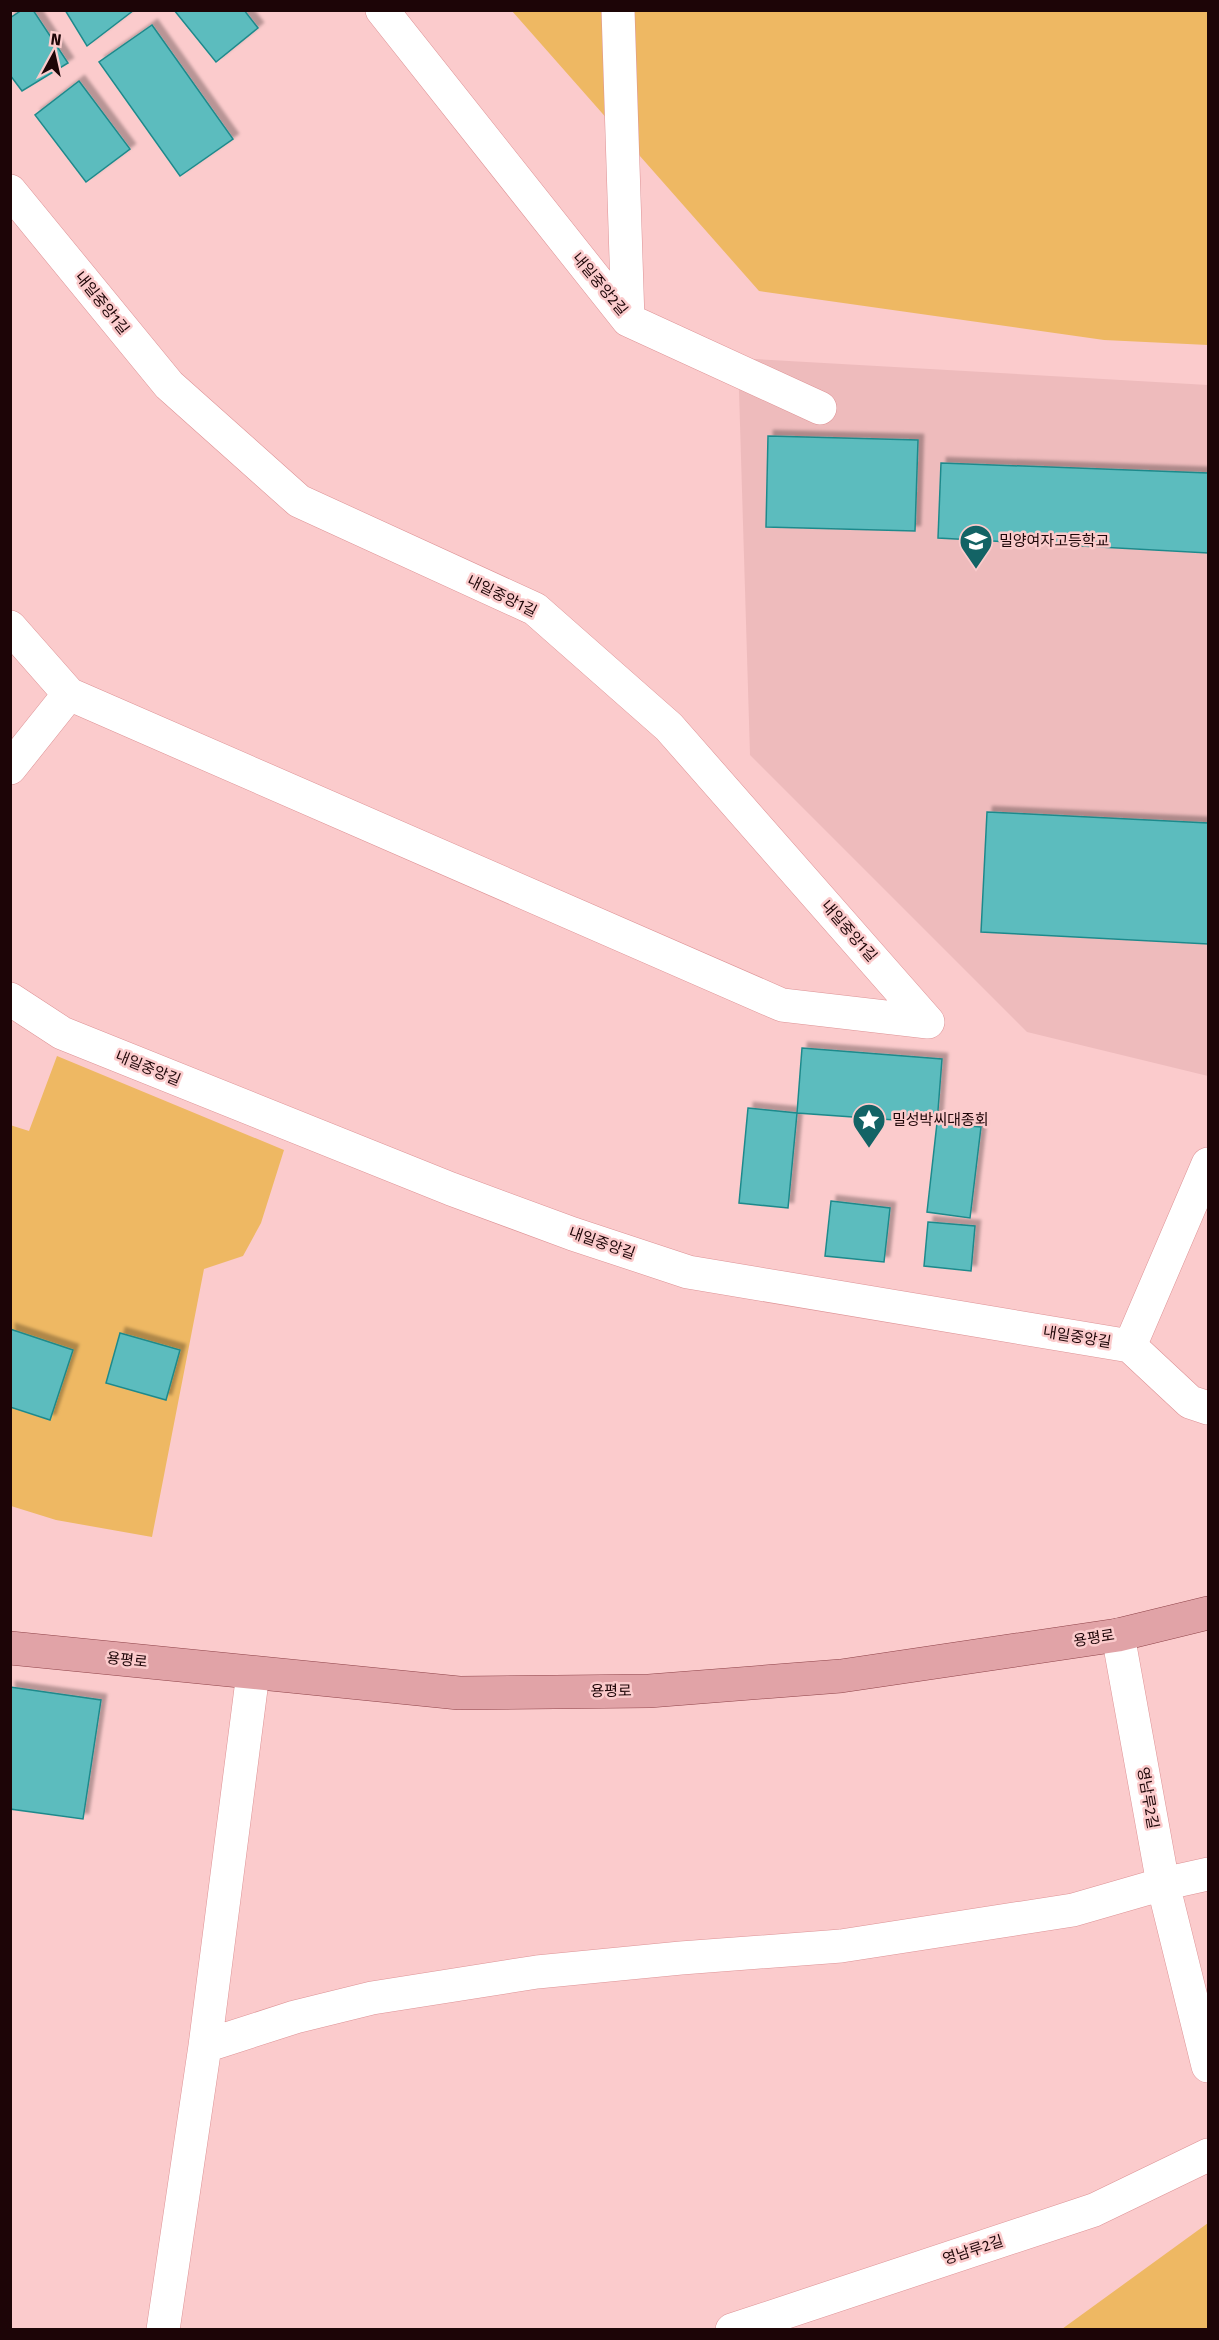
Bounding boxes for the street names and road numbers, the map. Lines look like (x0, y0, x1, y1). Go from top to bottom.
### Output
street label: 내일중앙2길 (569, 249, 631, 319)
street label: 내일중앙1길 (71, 268, 133, 338)
street label: 내일중앙1길 (464, 571, 540, 621)
street label: 내일중앙1길 (817, 897, 881, 965)
street label: 내일중앙길 (113, 1047, 183, 1089)
street label: 내일중앙길 (566, 1223, 638, 1263)
street label: 내일중앙길 (1042, 1323, 1112, 1351)
street label: 용평로 (1072, 1626, 1116, 1650)
street label: 용평로 (105, 1649, 149, 1671)
street label: 용평로 (590, 1682, 632, 1700)
street label: 영남루2길 (1134, 1766, 1162, 1830)
street label: 영남루2길 (940, 2232, 1006, 2268)

